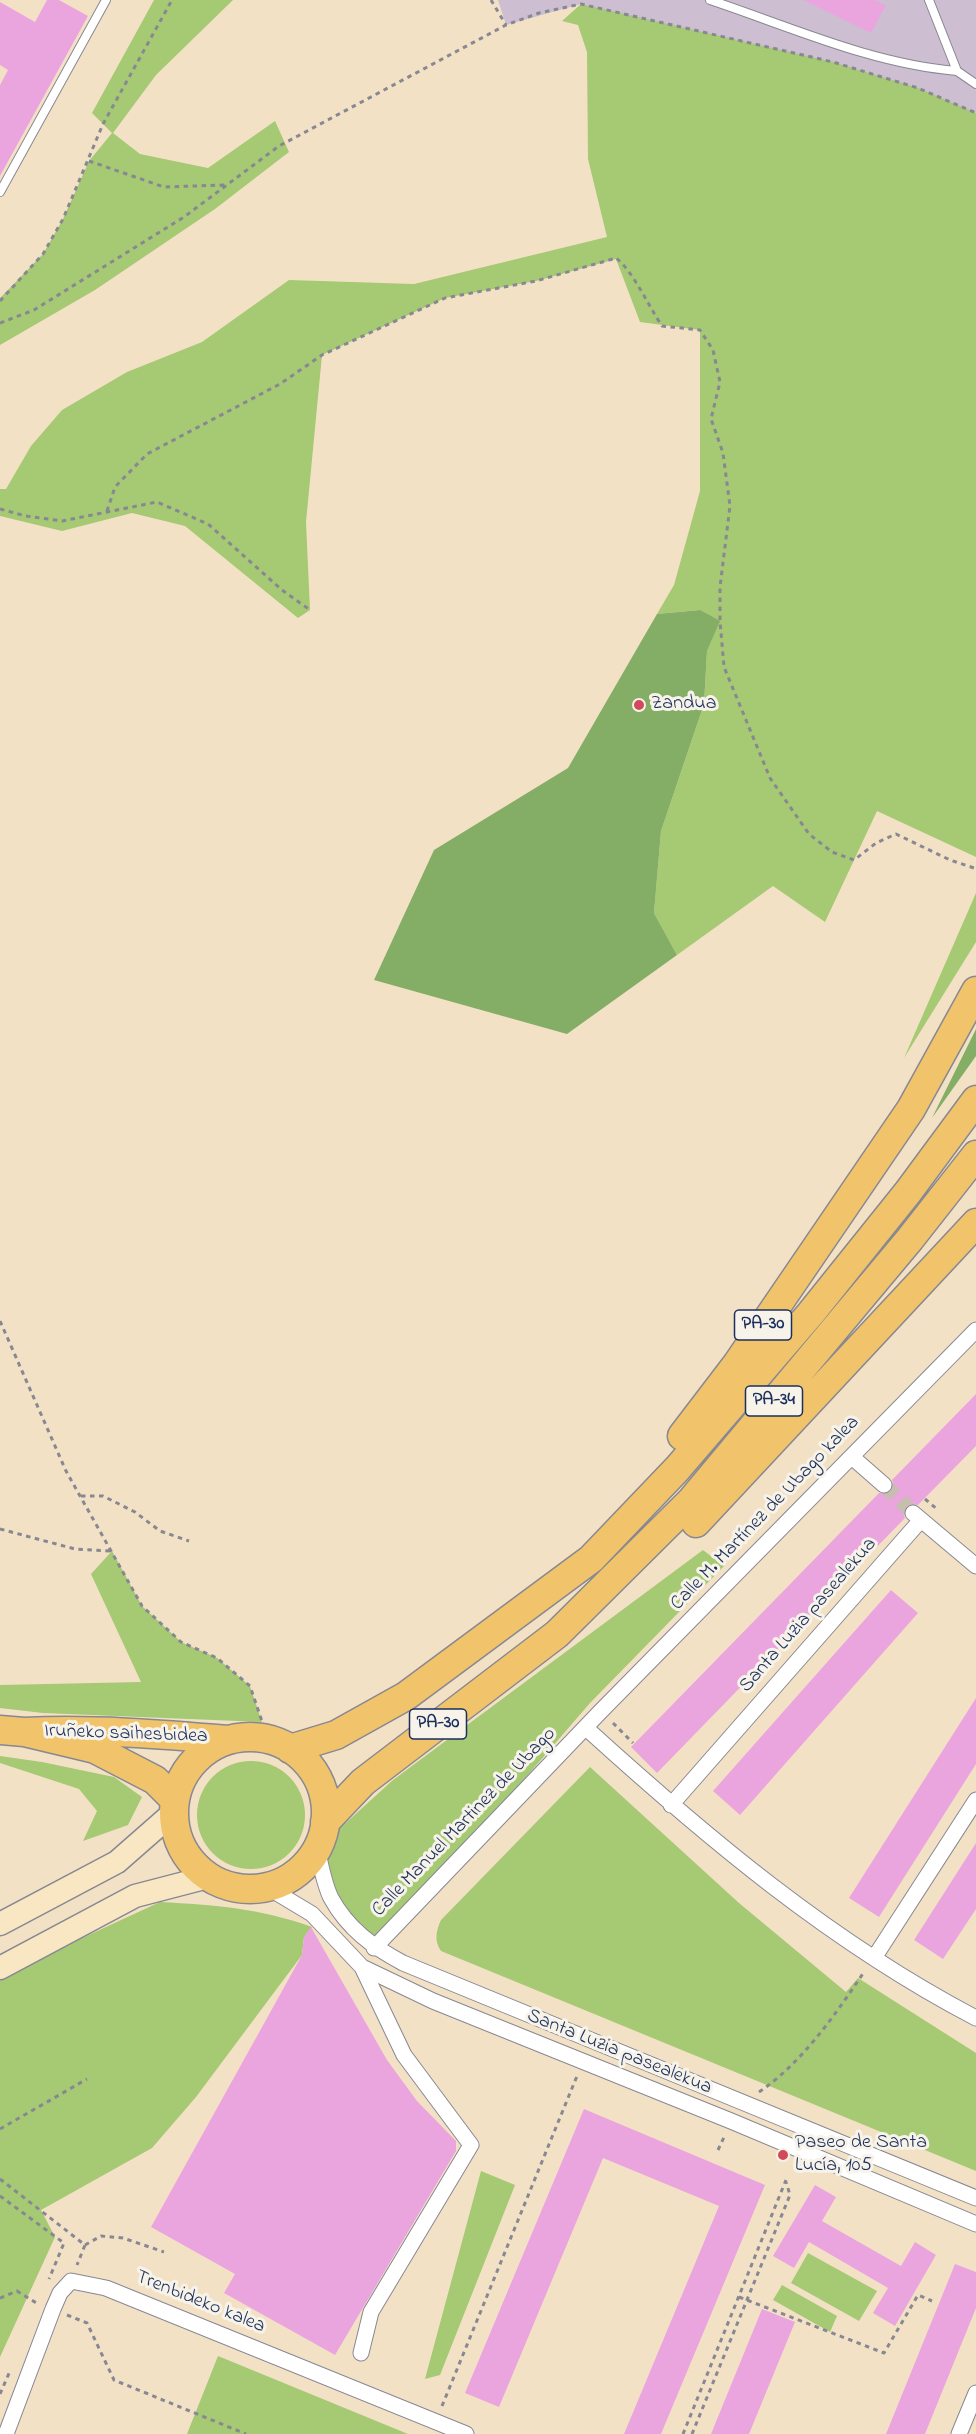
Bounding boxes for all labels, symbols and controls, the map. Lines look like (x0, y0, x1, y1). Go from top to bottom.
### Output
place label: Zandua (651, 693, 716, 717)
marker: Zandua (632, 698, 646, 712)
road number: PA-30 (734, 1310, 792, 1340)
road number: PA-34 (746, 1386, 802, 1416)
street label: Calle M. Martínez de Ubago kalea (666, 1412, 866, 1616)
street label: Santa Luzia pasealekua (735, 1534, 883, 1698)
road number: PA-30 (410, 1709, 466, 1739)
street label: Iruñeko saihesbidea (44, 1720, 208, 1750)
street label: Calle Manuel Martinez de Ubago (368, 1723, 562, 1923)
street label: Santa Luzia pasealekua (523, 2005, 715, 2101)
place label: Paseo de Santa Lucía, 105 (795, 2132, 927, 2179)
marker: Paseo de Santa Lucía, 105 (776, 2148, 790, 2162)
street label: Trenbideko kalea (132, 2266, 268, 2340)

